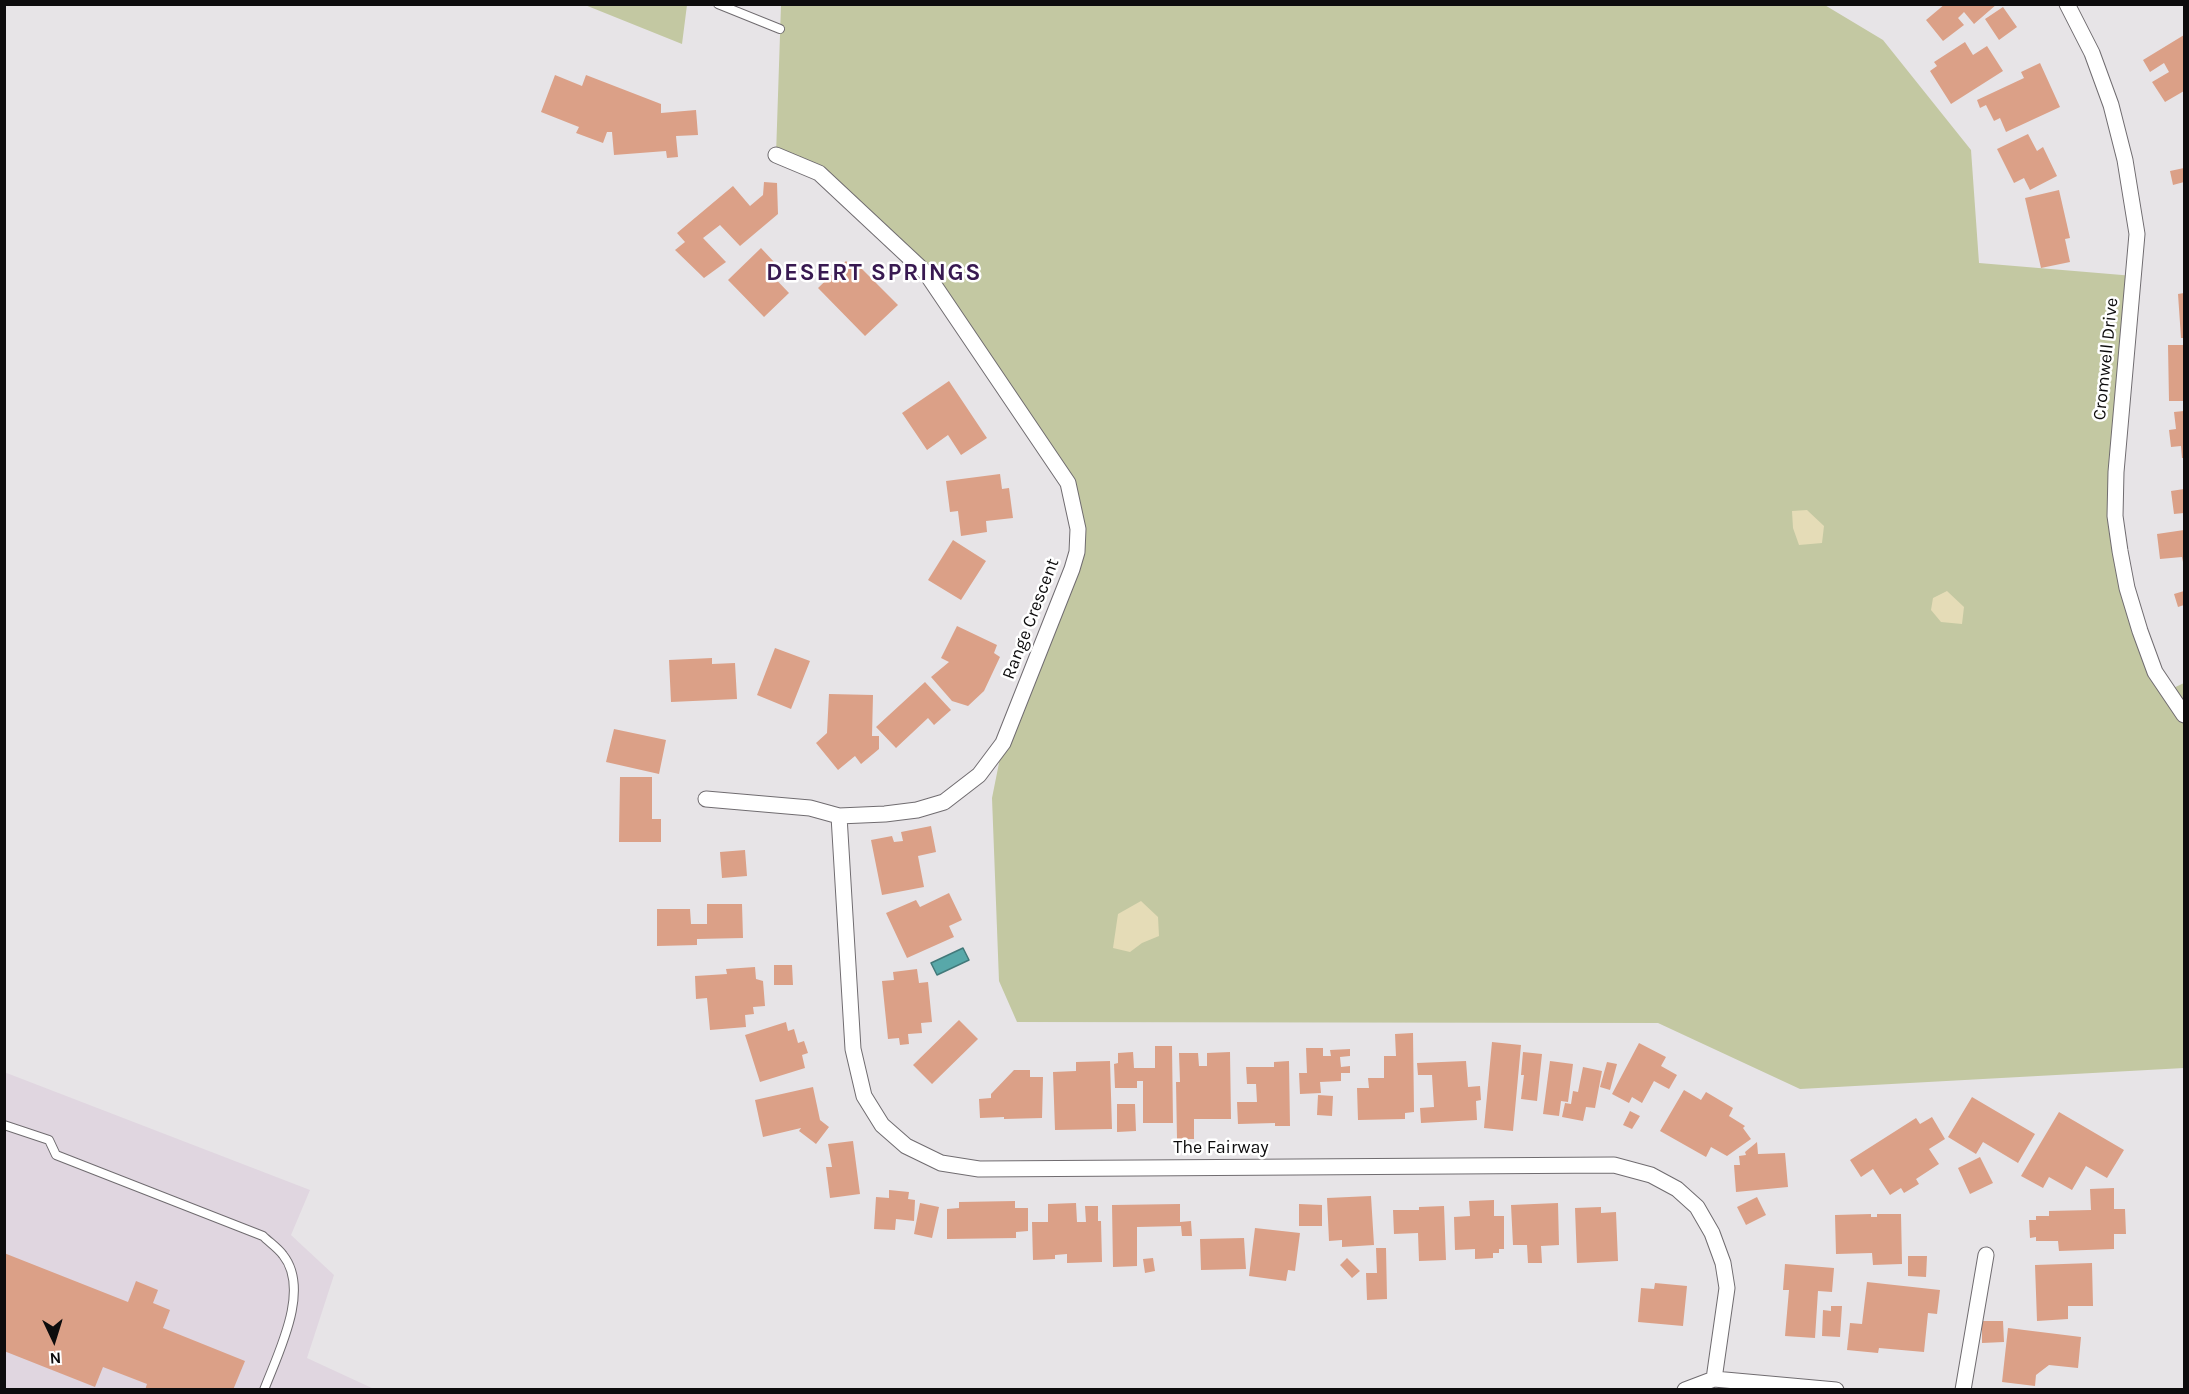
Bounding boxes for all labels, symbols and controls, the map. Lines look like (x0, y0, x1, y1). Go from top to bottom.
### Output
district label: DESERT SPRINGS (766, 259, 982, 287)
street label: Cromwell Drive (2089, 297, 2123, 421)
street label: Range Crescent (998, 555, 1064, 683)
street label: The Fairway (1173, 1137, 1269, 1159)
north arrow (24, 1310, 84, 1370)
text: N (49, 1349, 62, 1368)

